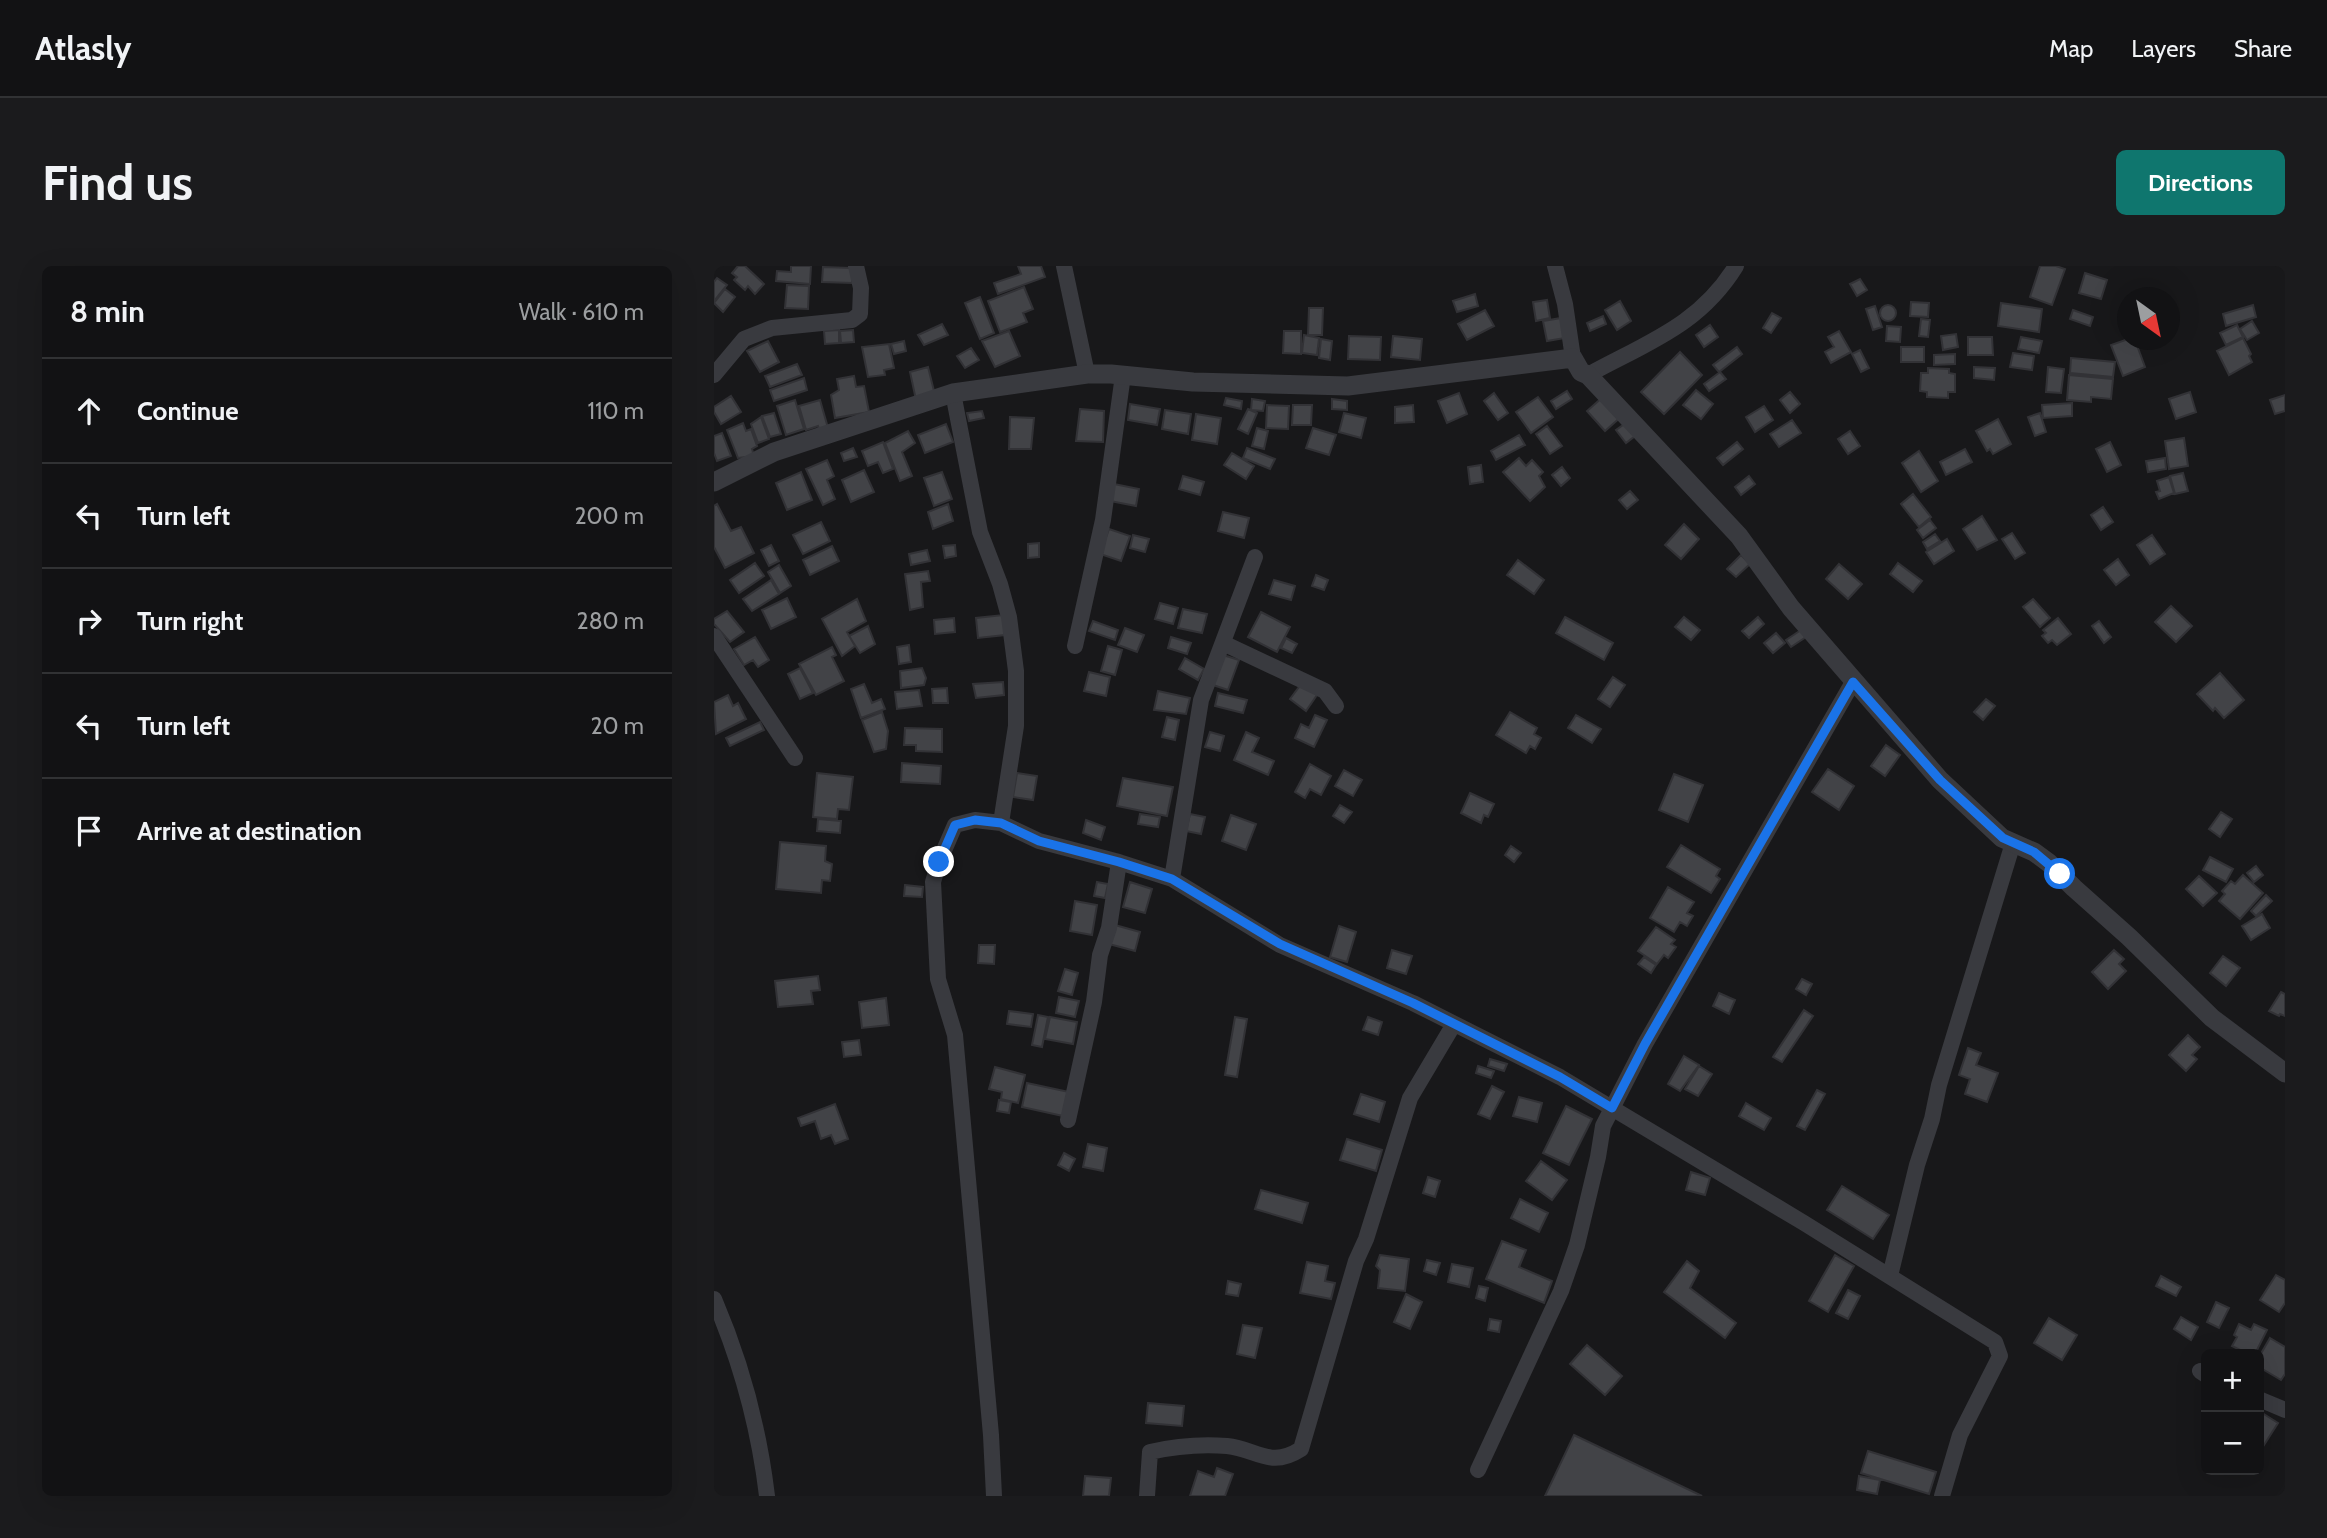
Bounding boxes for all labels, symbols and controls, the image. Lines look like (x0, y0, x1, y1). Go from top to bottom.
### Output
text: Atlasly (35, 28, 132, 68)
text: Map (2049, 34, 2093, 63)
text: Layers (2131, 34, 2196, 63)
text: Share (2234, 34, 2292, 63)
button: Directions (2116, 150, 2285, 215)
text: Find us (42, 153, 193, 212)
north arrow (2117, 287, 2180, 350)
text: 8 min (70, 293, 145, 330)
text: Walk · 610 m (519, 298, 644, 326)
icon: ahead (70, 392, 108, 430)
text: Continue (137, 395, 239, 427)
text: 110 m (588, 397, 644, 425)
icon: left (70, 497, 108, 535)
text: Turn left (137, 500, 230, 532)
text: 200 m (574, 502, 644, 530)
icon: right (70, 602, 108, 640)
text: Turn right (137, 605, 243, 637)
text: 280 m (577, 607, 644, 635)
icon: left (70, 707, 108, 745)
text: Turn left (137, 710, 230, 742)
text: 20 m (591, 712, 644, 740)
icon: arrive (70, 812, 108, 850)
text: Arrive at destination (137, 815, 362, 847)
route end (923, 846, 954, 877)
route start (2044, 858, 2075, 889)
map controls (2201, 1349, 2264, 1475)
button: + (2201, 1349, 2264, 1412)
button: − (2201, 1412, 2264, 1475)

